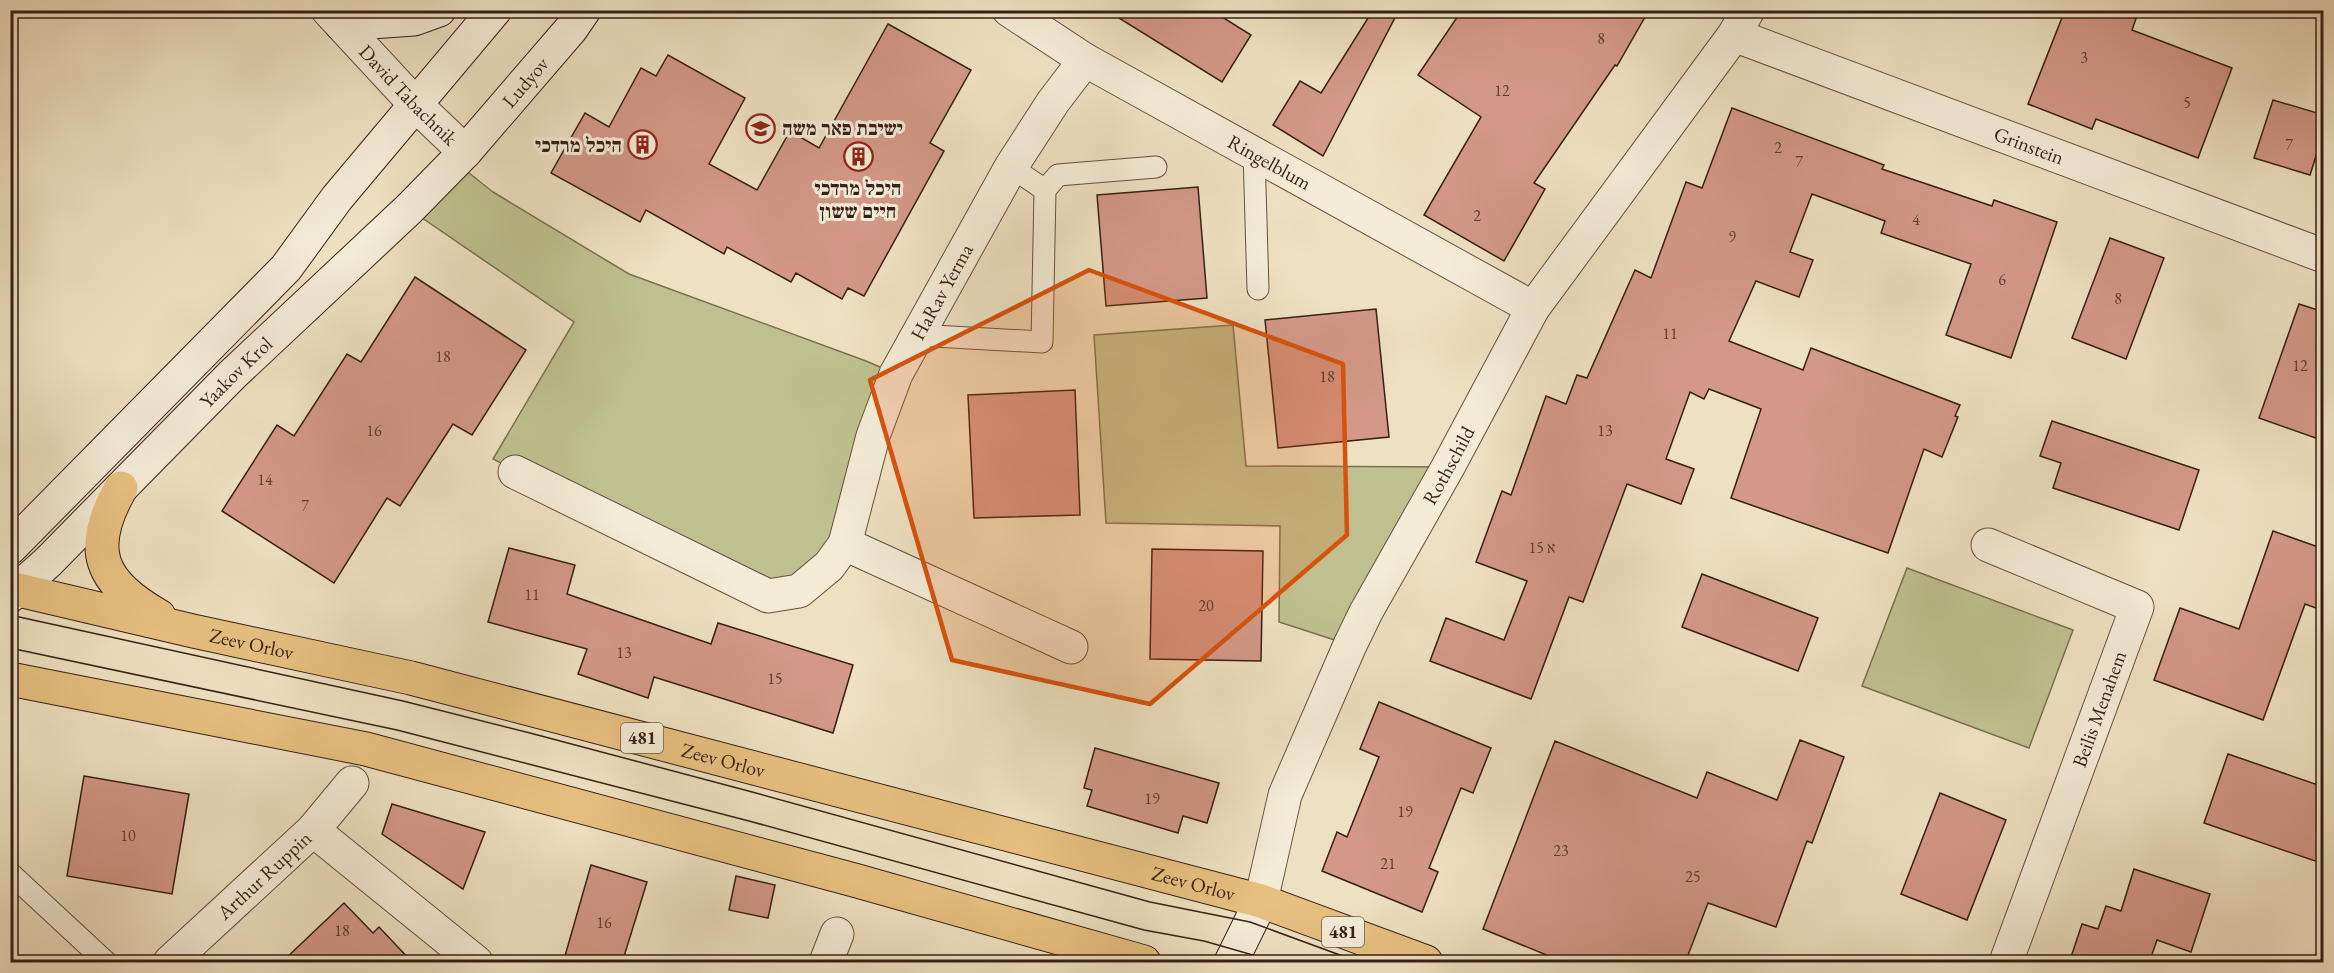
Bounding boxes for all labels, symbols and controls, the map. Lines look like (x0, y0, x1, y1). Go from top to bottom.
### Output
house number: 8 (1597, 28, 1605, 49)
street label: David Tabachnik (353, 39, 464, 151)
house number: 3 (2080, 47, 2088, 68)
street label: Ludyov (496, 51, 554, 113)
house number: 12 (1494, 80, 1510, 101)
house number: 5 (2183, 92, 2191, 113)
school or university icon: ישיבת פאר משה (745, 112, 777, 144)
place label: ישיבת פאר משה (782, 115, 903, 141)
street label: Grinstein (1990, 121, 2068, 171)
building icon: היכל מרדכי (627, 129, 659, 161)
street label: Ringelblum (1223, 129, 1317, 196)
place label: היכל מרדכי (535, 132, 622, 158)
house number: 7 (2285, 134, 2293, 155)
house number: 2 (1774, 137, 1782, 158)
building icon: היכל מרדכי חיים ששון (842, 141, 874, 173)
house number: 7 (1795, 151, 1803, 172)
place label: היכל מרדכי חיים ששון (815, 175, 902, 224)
house number: 2 (1473, 205, 1481, 226)
house number: 4 (1912, 209, 1920, 230)
house number: 9 (1728, 226, 1736, 247)
street label: HaRav Yerma (904, 239, 979, 345)
house number: 6 (1998, 269, 2006, 290)
house number: 8 (2114, 288, 2122, 309)
house number: 11 (1662, 323, 1678, 344)
street label: Yaakov Krol (194, 331, 278, 414)
house number: 18 (435, 346, 451, 367)
house number: 12 (2292, 355, 2308, 376)
house number: 18 (1319, 366, 1335, 387)
house number: 16 (366, 420, 382, 441)
house number: 13 (1597, 420, 1613, 441)
street label: Rothschild (1416, 421, 1481, 509)
house number: 14 (257, 469, 273, 490)
house number: 7 (301, 495, 309, 516)
house number: 15 א (1528, 537, 1556, 558)
house number: 11 (524, 584, 540, 605)
house number: 20 (1198, 595, 1214, 616)
street label: Zeev Orlov (207, 622, 296, 665)
house number: 13 (616, 642, 632, 663)
street label: Beilis Menahem (2066, 647, 2132, 771)
house number: 15 (767, 668, 783, 689)
road number: 481 (621, 723, 663, 753)
street label: Zeev Orlov (679, 737, 768, 783)
house number: 19 (1144, 788, 1160, 809)
house number: 19 (1397, 801, 1413, 822)
house number: 10 (120, 825, 136, 846)
street label: Arthur Ruppin (211, 825, 317, 926)
house number: 23 (1553, 840, 1569, 861)
house number: 21 (1380, 853, 1396, 874)
street label: Zeev Orlov (1149, 860, 1238, 907)
house number: 25 (1685, 866, 1701, 887)
house number: 16 (596, 912, 612, 933)
road number: 481 (1322, 917, 1364, 947)
house number: 18 (334, 920, 350, 941)

